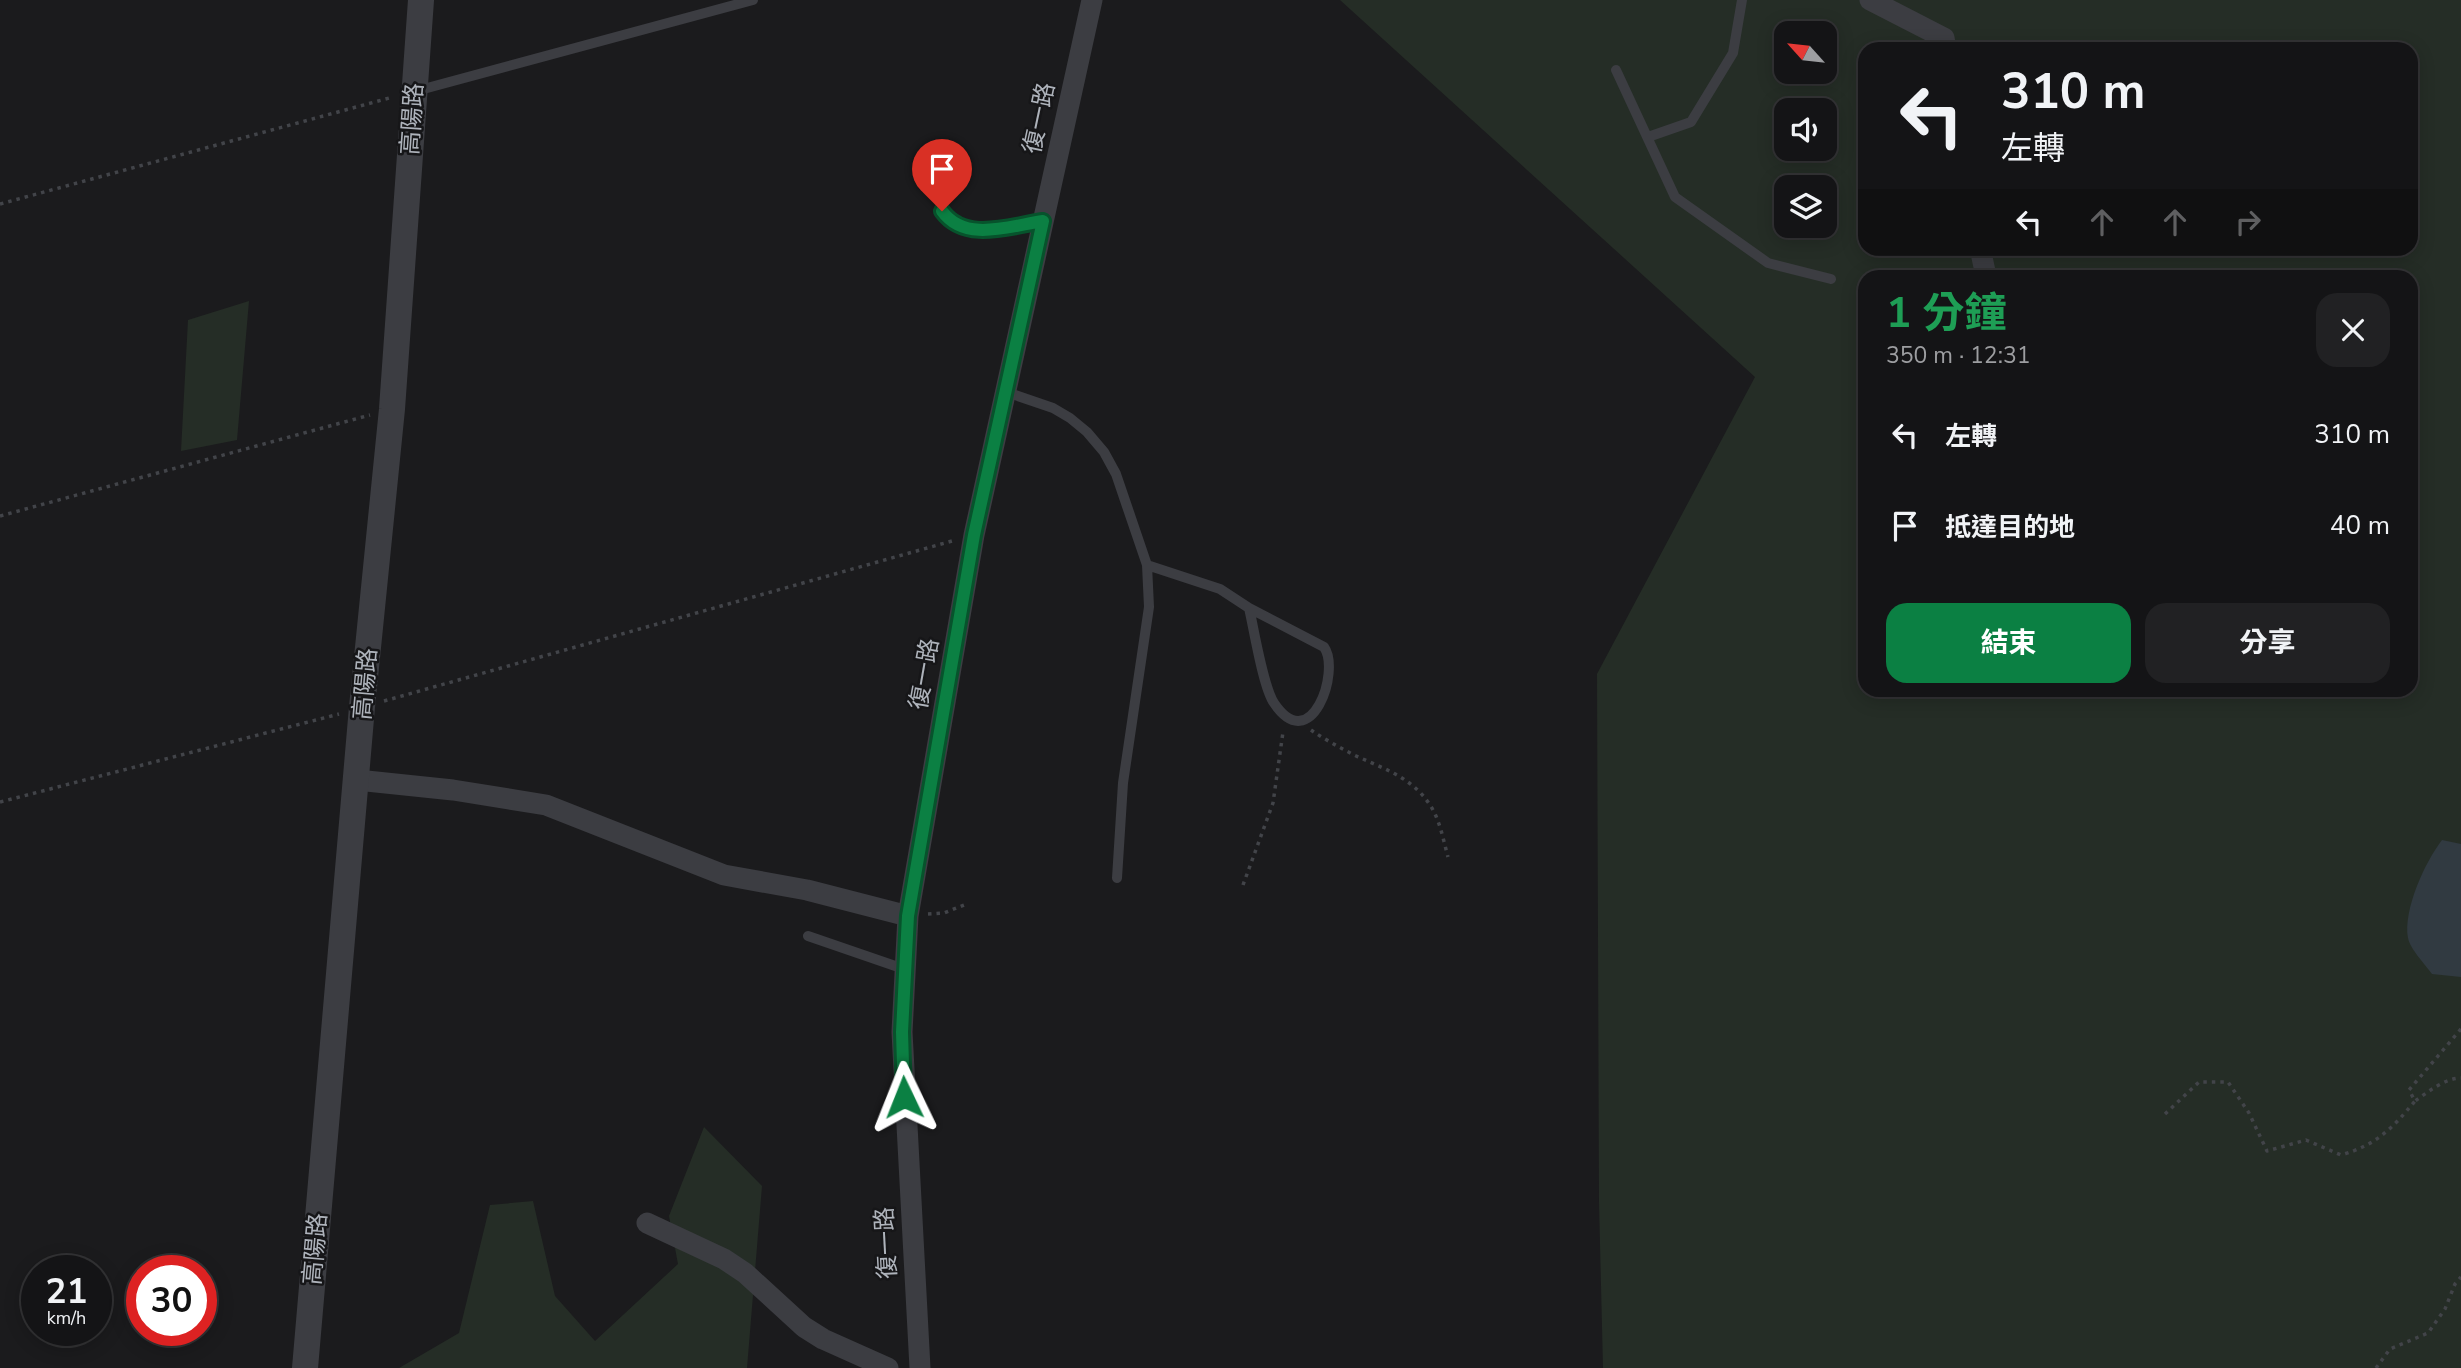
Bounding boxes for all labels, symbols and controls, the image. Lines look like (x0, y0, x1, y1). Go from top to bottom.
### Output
north arrow (1774, 21, 1838, 84)
map controls (1774, 21, 1837, 238)
text: 310 m (2001, 58, 2145, 125)
icon: left (1886, 70, 1977, 161)
street label: 復一路 (1016, 79, 1062, 157)
street label: 高陽路 (394, 82, 430, 156)
button: sound (1774, 98, 1837, 161)
text: 左轉 (2001, 127, 2065, 170)
pin (912, 139, 972, 211)
icon: arrive (923, 150, 961, 188)
button: layers (1774, 175, 1837, 238)
icon: left (2010, 203, 2048, 241)
icon: ahead (2083, 203, 2121, 241)
icon: ahead (2156, 203, 2194, 241)
icon: right (2229, 203, 2267, 241)
text: 1 分鐘 (1886, 285, 2007, 342)
button: close (2316, 293, 2390, 367)
text: 350 m · 12:31 (1886, 340, 2031, 371)
icon: left (1886, 416, 1924, 454)
text: 310 m (2314, 417, 2390, 452)
text: 左轉 (1945, 419, 1997, 454)
icon: arrive (1886, 507, 1924, 545)
text: 40 m (2330, 508, 2390, 543)
text: 抵達目的地 (1945, 510, 2075, 545)
button: 結束 (1886, 603, 2131, 683)
button: 分享 (2145, 603, 2390, 683)
street label: 復一路 (902, 636, 946, 712)
street label: 高陽路 (346, 647, 384, 721)
position arrow (867, 1060, 941, 1134)
street label: 復一路 (868, 1206, 904, 1280)
street label: 高陽路 (296, 1212, 334, 1286)
speed limit sign: 30 (126, 1255, 217, 1346)
text: 21 (45, 1268, 88, 1315)
text: km/h (47, 1306, 86, 1330)

